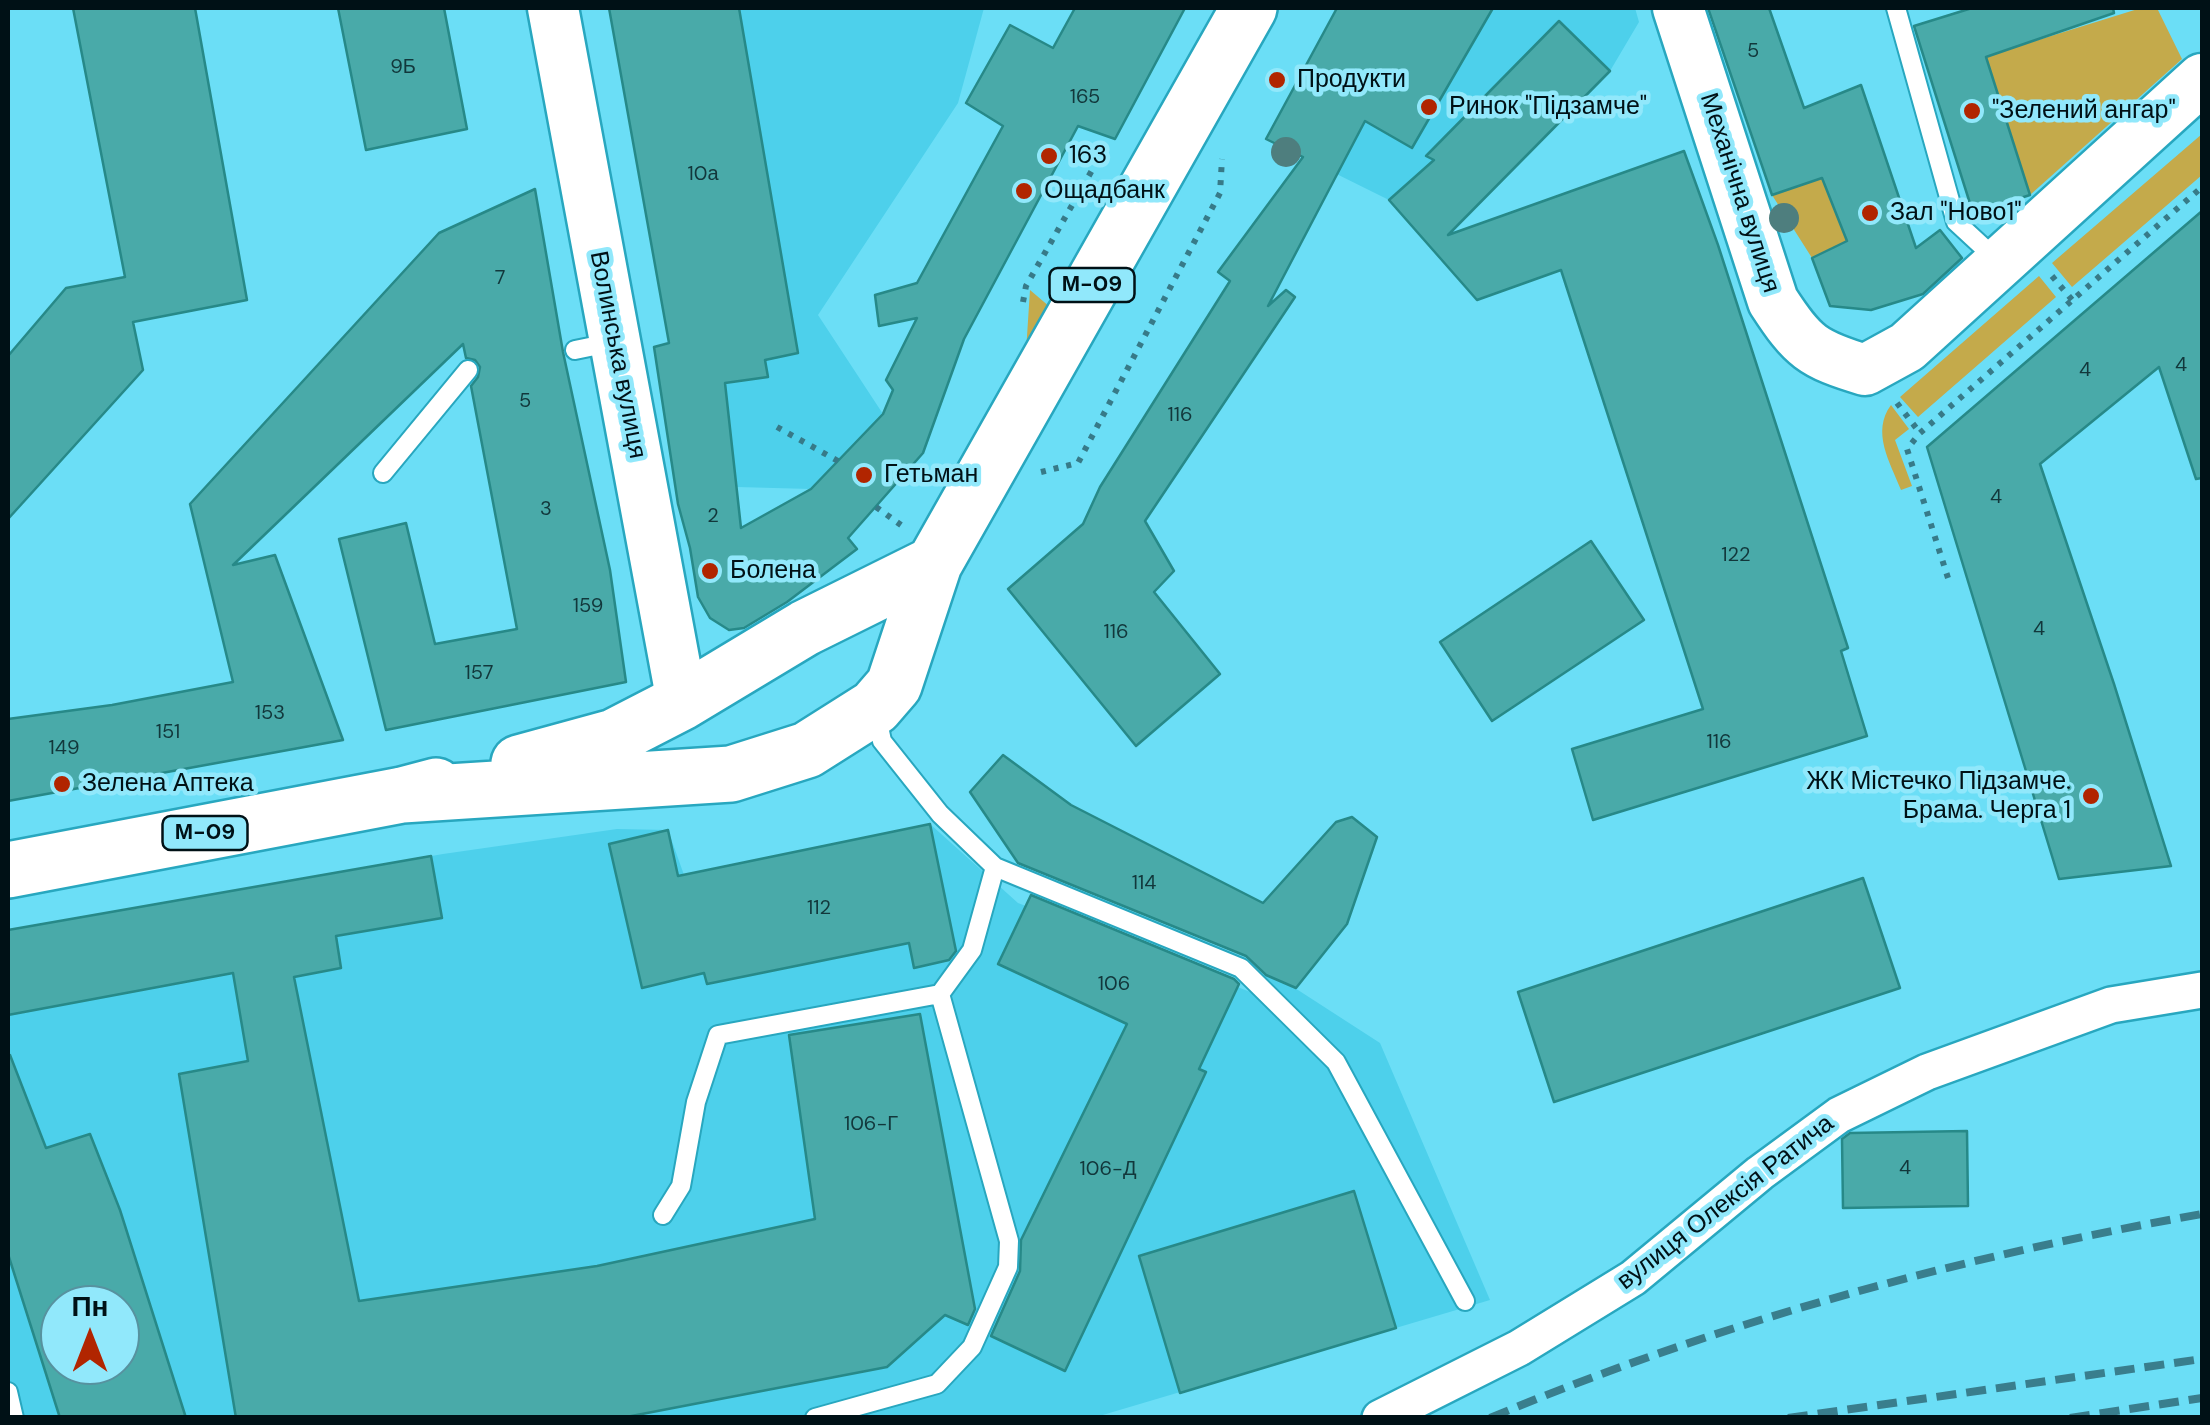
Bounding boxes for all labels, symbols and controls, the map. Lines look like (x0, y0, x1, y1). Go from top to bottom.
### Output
house number: 5 (1747, 40, 1759, 64)
house number: 9Б (390, 56, 416, 80)
place label: Продукти (1297, 65, 1406, 95)
marker: Продукти (1266, 69, 1288, 91)
house number: 165 (1070, 86, 1100, 110)
street label: Механічна вулиця (1693, 89, 1785, 297)
place label: Ринок "Підзамче" (1449, 92, 1647, 122)
marker: Ринок "Підзамче" (1418, 96, 1440, 118)
place label: "Зелений ангар" (1992, 96, 2176, 126)
marker: "Зелений ангар" (1961, 100, 1983, 122)
place label: 163 (1069, 141, 1107, 171)
marker: 163 (1038, 145, 1060, 167)
house number: 10а (687, 163, 719, 187)
place label: Ощадбанк (1044, 176, 1165, 206)
marker: Ощадбанк (1013, 180, 1035, 202)
place label: Зал "Ново1" (1890, 198, 2021, 228)
marker: Зал "Ново1" (1859, 202, 1881, 224)
street label: Волинська вулиця (582, 249, 652, 461)
house number: 7 (495, 267, 505, 291)
road number: М-09 (1050, 268, 1134, 302)
house number: 4 (2175, 354, 2187, 378)
house number: 4 (2079, 359, 2091, 383)
house number: 5 (519, 390, 531, 414)
house number: 116 (1167, 404, 1193, 428)
place label: Гетьман (884, 460, 978, 490)
marker: Гетьман (853, 464, 875, 486)
house number: 4 (1990, 486, 2002, 510)
house number: 3 (540, 498, 552, 522)
house number: 2 (707, 505, 719, 529)
house number: 122 (1721, 544, 1751, 568)
place label: Болена (730, 556, 816, 586)
marker: Болена (699, 560, 721, 582)
house number: 159 (573, 595, 603, 619)
house number: 4 (2033, 618, 2045, 642)
house number: 116 (1103, 621, 1129, 645)
house number: 157 (465, 662, 493, 686)
house number: 153 (255, 702, 285, 726)
house number: 151 (156, 721, 180, 745)
house number: 116 (1706, 731, 1732, 755)
house number: 149 (49, 737, 79, 761)
place label: ЖК Містечко Підзамче. Брама. Черга 1 (1806, 767, 2071, 826)
place label: Зелена Аптека (82, 769, 254, 799)
marker: Зелена Аптека (51, 773, 73, 795)
marker: ЖК Містечко Підзамче. Брама. Черга 1 (2080, 785, 2102, 807)
road number: М-09 (162, 816, 248, 850)
house number: 114 (1132, 872, 1156, 896)
house number: 112 (807, 897, 831, 921)
house number: 106 (1098, 973, 1130, 997)
street label: вулиця Олексія Ратича (1612, 1109, 1840, 1297)
house number: 106-Г (844, 1113, 898, 1137)
house number: 4 (1899, 1157, 1911, 1181)
house number: 106-Д (1080, 1158, 1136, 1182)
north arrow (40, 1285, 140, 1385)
text: Пн (71, 1288, 109, 1325)

